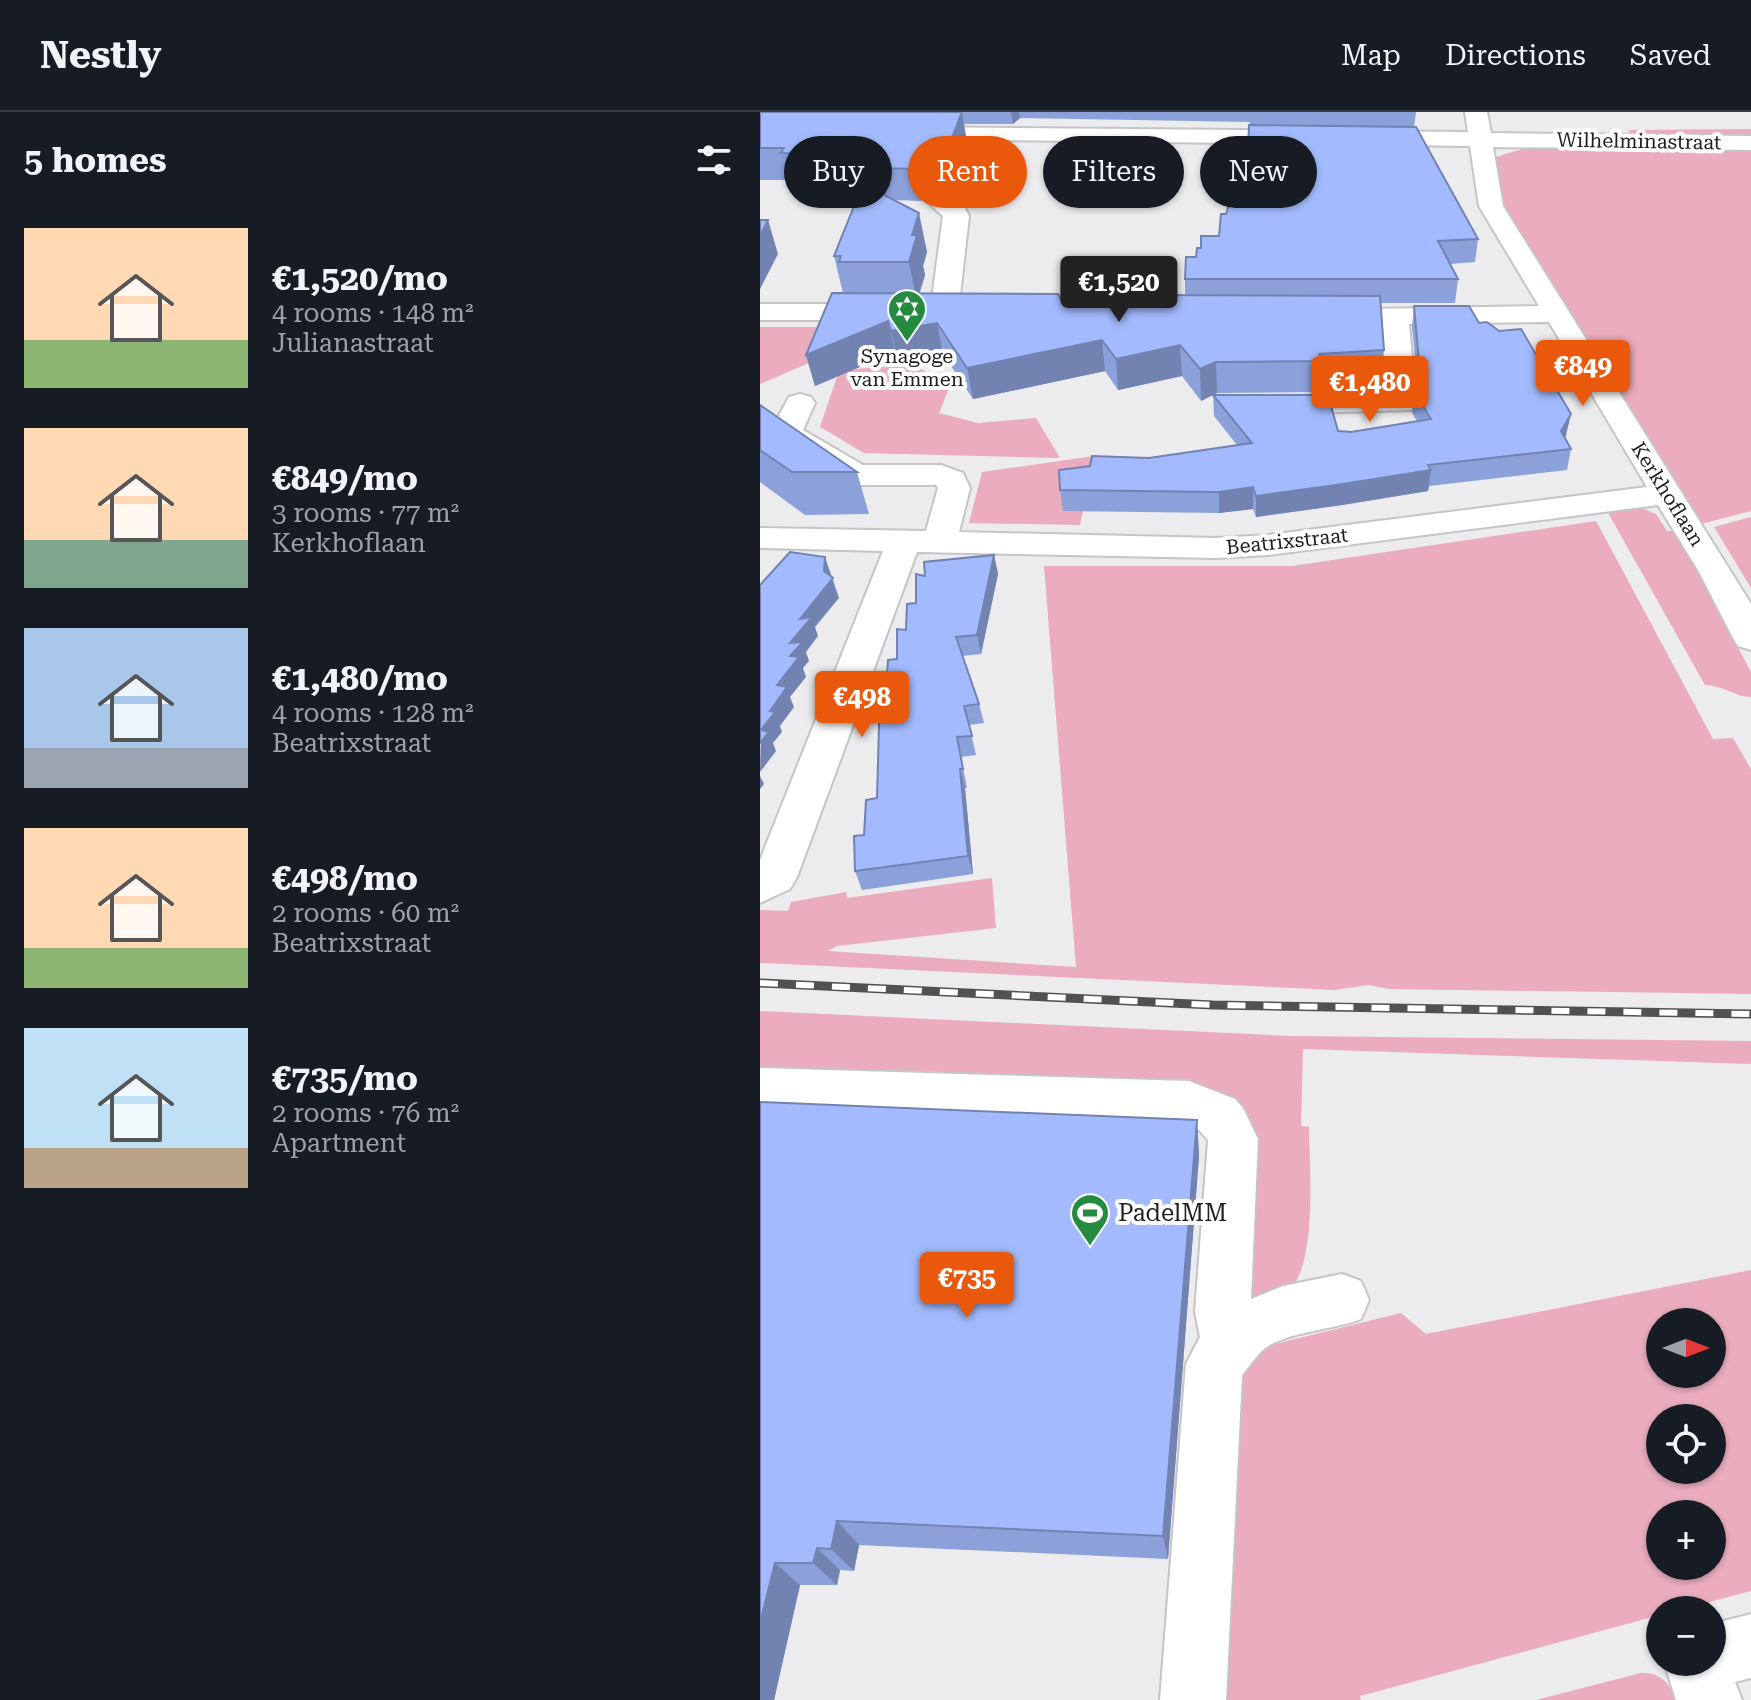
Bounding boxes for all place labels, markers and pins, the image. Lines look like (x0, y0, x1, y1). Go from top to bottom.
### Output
pin: €1,520 (1054, 256, 1184, 324)
synagogue icon: Synagoge van Emmen (886, 288, 928, 343)
pin: €849 (1536, 340, 1630, 408)
place label: Synagoge van Emmen (850, 344, 964, 391)
pin: €1,480 (1305, 356, 1435, 424)
pin: €498 (815, 671, 909, 739)
sports icon: PadelMM (1069, 1192, 1111, 1247)
place label: PadelMM (1118, 1199, 1227, 1227)
pin: €735 (920, 1252, 1014, 1320)

